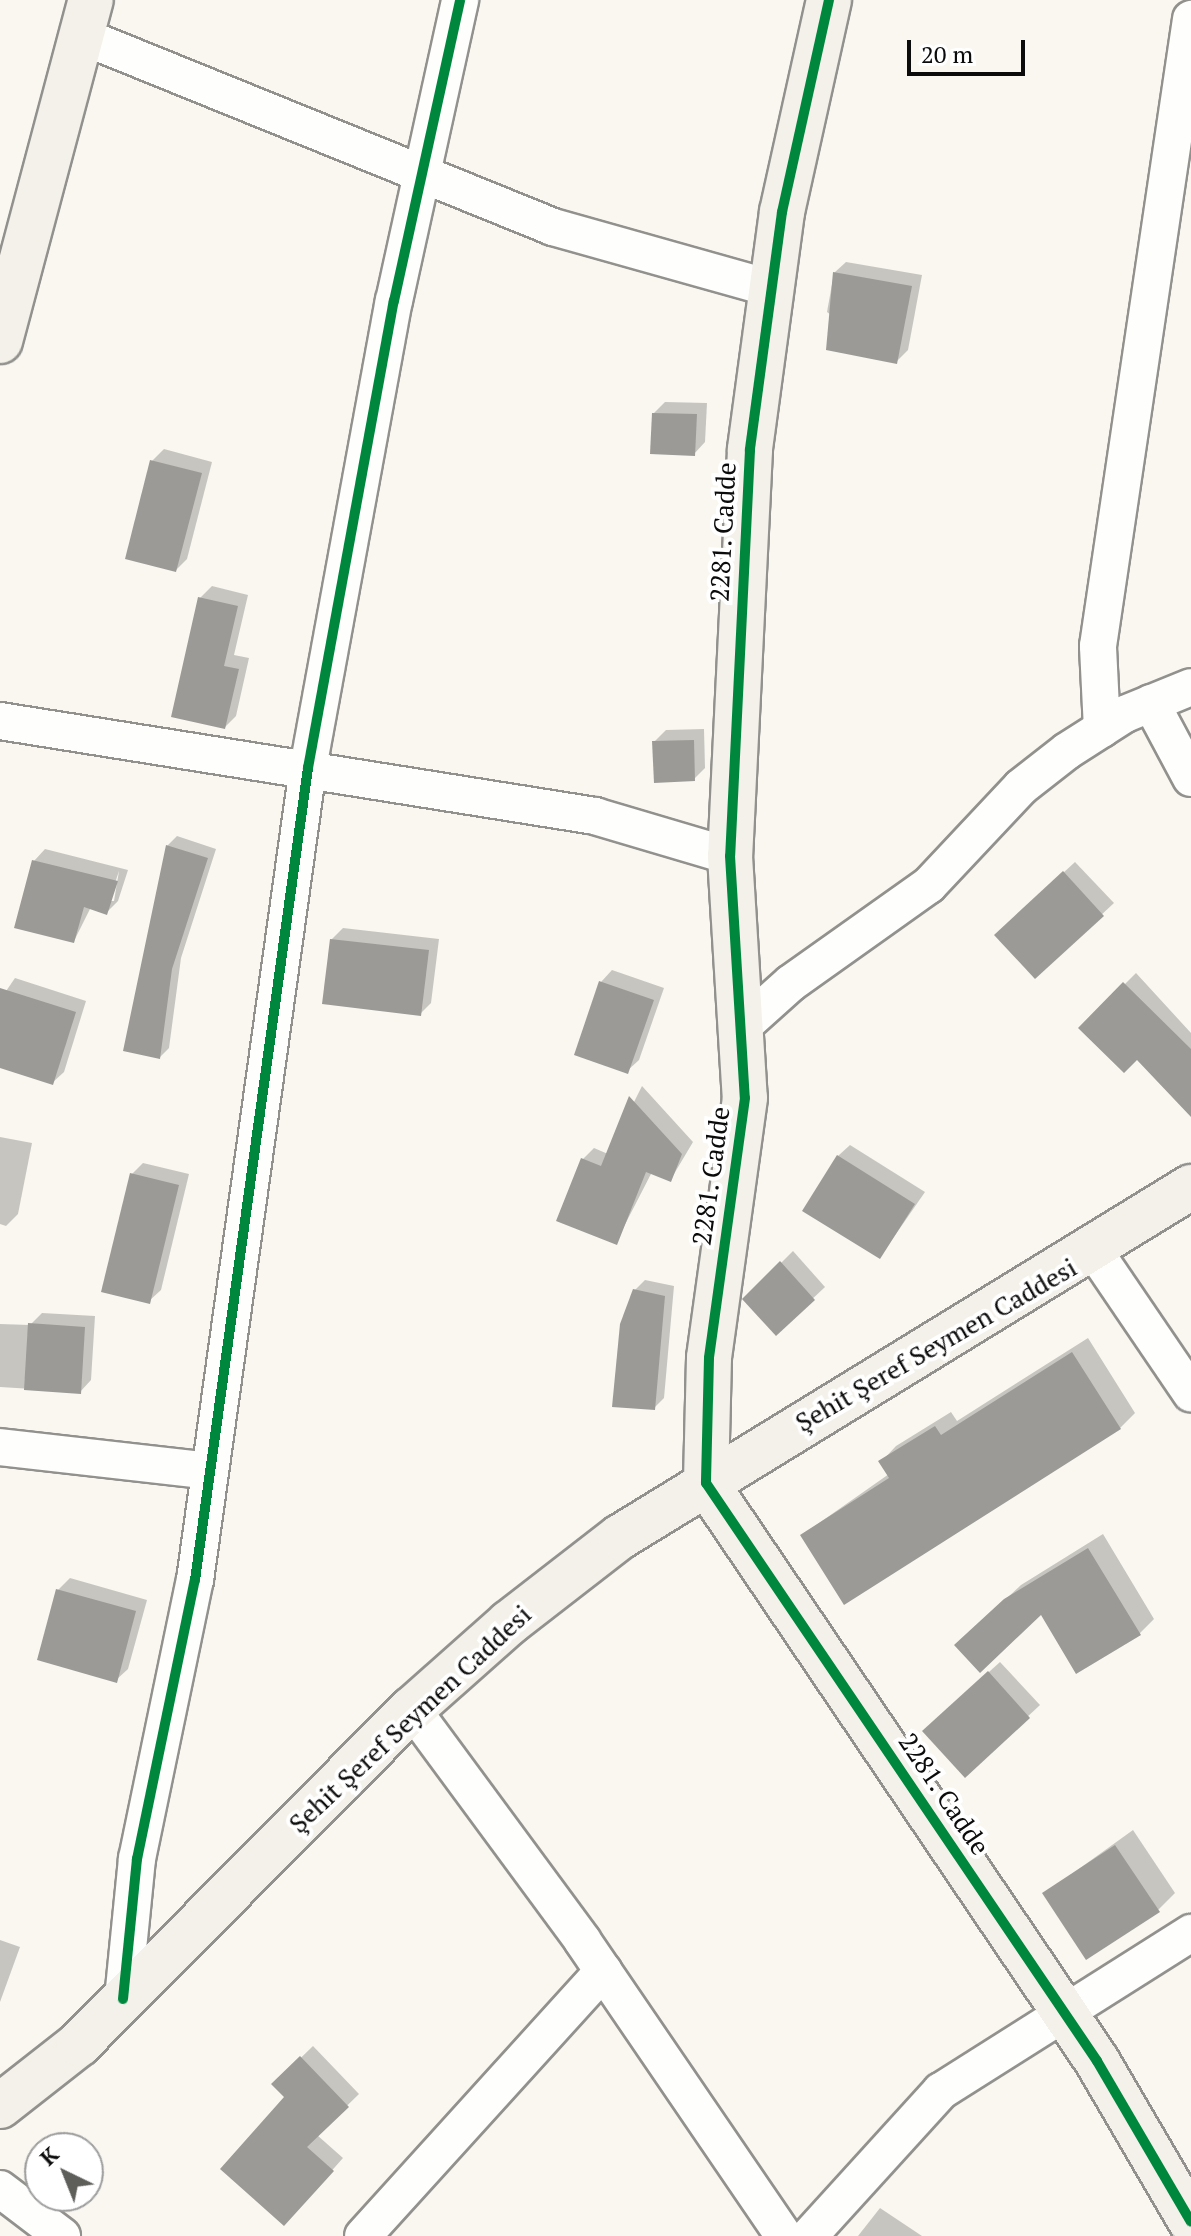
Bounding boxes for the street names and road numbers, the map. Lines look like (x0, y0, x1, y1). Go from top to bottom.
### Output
street label: 2281. Cadde (704, 461, 742, 603)
street label: 2281. Cadde (686, 1104, 736, 1248)
street label: Şehit Şeref Seymen Caddesi (790, 1252, 1082, 1438)
street label: Şehit Şeref Seymen Caddesi (283, 1599, 537, 1839)
street label: 2281. Cadde (892, 1727, 996, 1861)

